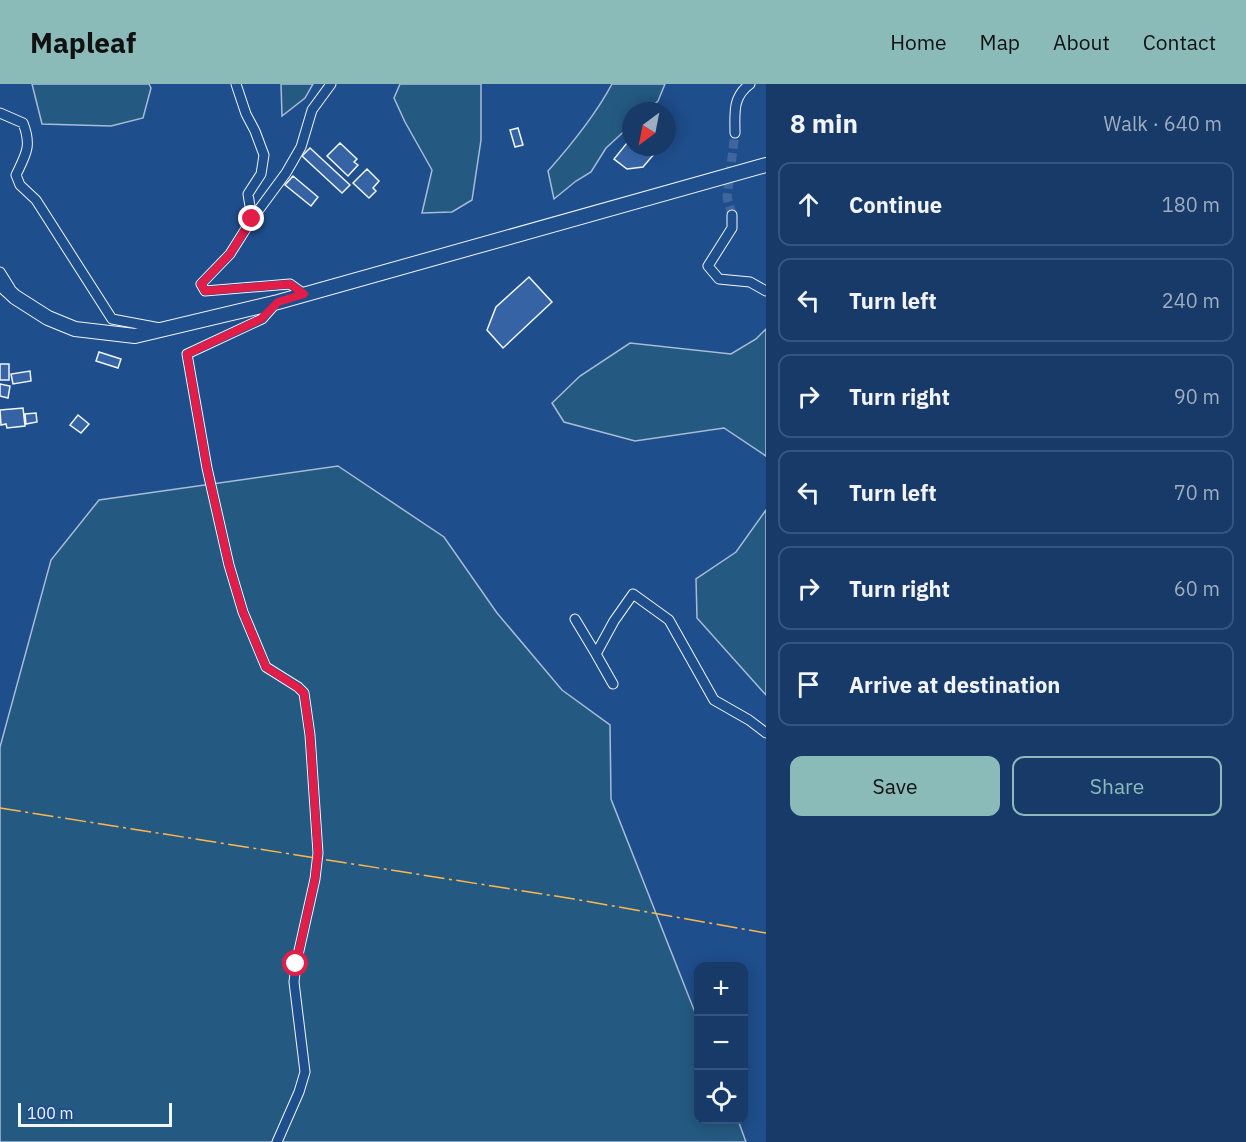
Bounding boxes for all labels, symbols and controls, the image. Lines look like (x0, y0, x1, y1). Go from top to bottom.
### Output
text: Mapleaf (30, 24, 136, 61)
text: Home (890, 28, 947, 56)
text: Map (980, 28, 1020, 56)
text: About (1053, 28, 1110, 56)
text: Contact (1143, 28, 1216, 56)
north arrow (622, 102, 676, 156)
text: 8 min (790, 106, 858, 140)
text: Walk · 640 m (1104, 110, 1222, 137)
icon: ahead (792, 188, 825, 221)
text: Continue (849, 190, 942, 219)
text: 180 m (1162, 191, 1220, 218)
route end (238, 205, 264, 231)
icon: left (792, 284, 825, 317)
text: Turn left (849, 286, 937, 315)
text: 240 m (1162, 287, 1220, 314)
icon: right (792, 380, 825, 413)
text: Turn right (849, 382, 950, 411)
text: 90 m (1174, 383, 1220, 410)
icon: left (792, 476, 825, 509)
text: Turn left (849, 478, 937, 507)
text: 70 m (1174, 479, 1220, 506)
icon: right (792, 572, 825, 605)
text: Turn right (849, 574, 950, 603)
text: 60 m (1174, 575, 1220, 602)
icon: arrive (792, 668, 825, 701)
text: Arrive at destination (849, 670, 1060, 699)
button: Save (790, 756, 1000, 816)
button: Share (1012, 756, 1222, 816)
route start (282, 950, 308, 976)
map controls (694, 962, 748, 1124)
button: + (694, 962, 748, 1016)
button: − (694, 1016, 748, 1070)
button: locate (694, 1070, 748, 1124)
scale bar (18, 1100, 172, 1128)
text: 100 m (27, 1103, 74, 1123)

